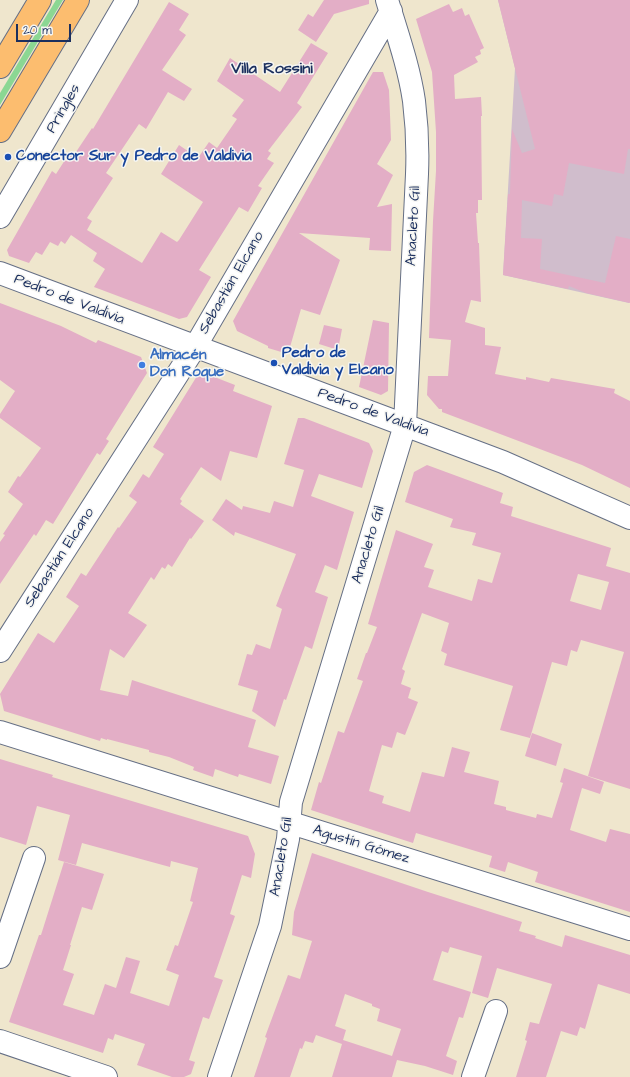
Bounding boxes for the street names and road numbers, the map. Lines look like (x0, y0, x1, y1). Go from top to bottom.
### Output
street label: Pringles (43, 81, 85, 137)
street label: Anacleto Gil (403, 185, 425, 267)
street label: Sebastián Elcano (195, 229, 269, 337)
street label: Pedro de Valdivia (11, 271, 127, 329)
street label: Pedro de Valdivia (315, 385, 431, 441)
street label: Anacleto Gil (349, 504, 389, 586)
street label: Sebastián Elcano (21, 505, 99, 611)
street label: Anacleto Gil (267, 816, 297, 898)
street label: Agustín Gómez (310, 822, 412, 868)

